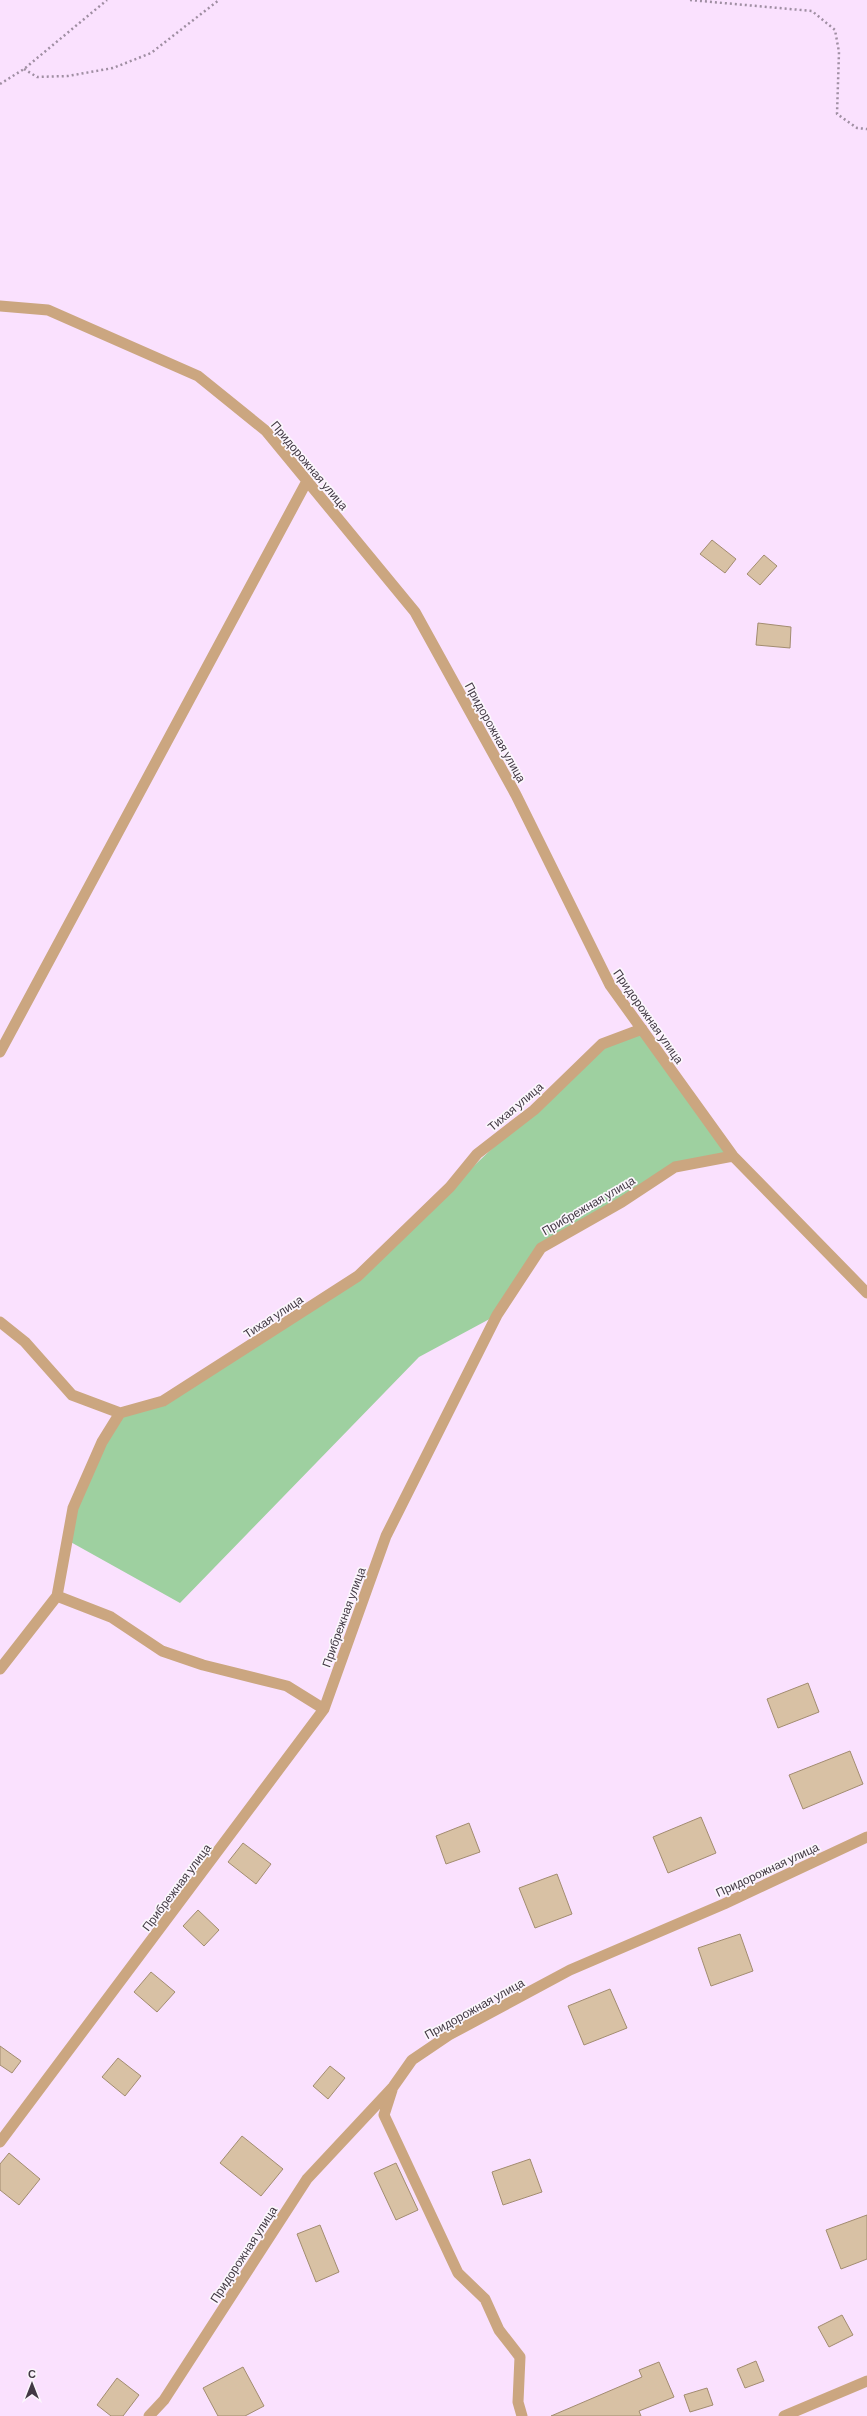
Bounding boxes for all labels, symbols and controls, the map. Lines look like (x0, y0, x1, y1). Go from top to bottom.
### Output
street label: Придорожная улица (268, 418, 352, 513)
street label: Придорожная улица (462, 680, 529, 785)
street label: Придорожная улица (610, 966, 687, 1067)
street label: Тихая улица (484, 1079, 546, 1134)
street label: Прибрежная улица (539, 1172, 638, 1238)
street label: Тихая улица (241, 1291, 306, 1341)
street label: Прибрежная улица (318, 1565, 369, 1669)
street label: Придорожная улица (713, 1839, 821, 1900)
street label: Прибрежная улица (139, 1840, 214, 1934)
street label: Придорожная улица (422, 1975, 527, 2042)
street label: Придорожная улица (207, 2203, 280, 2305)
north arrow (12, 2364, 52, 2404)
text: С (28, 2367, 36, 2380)

